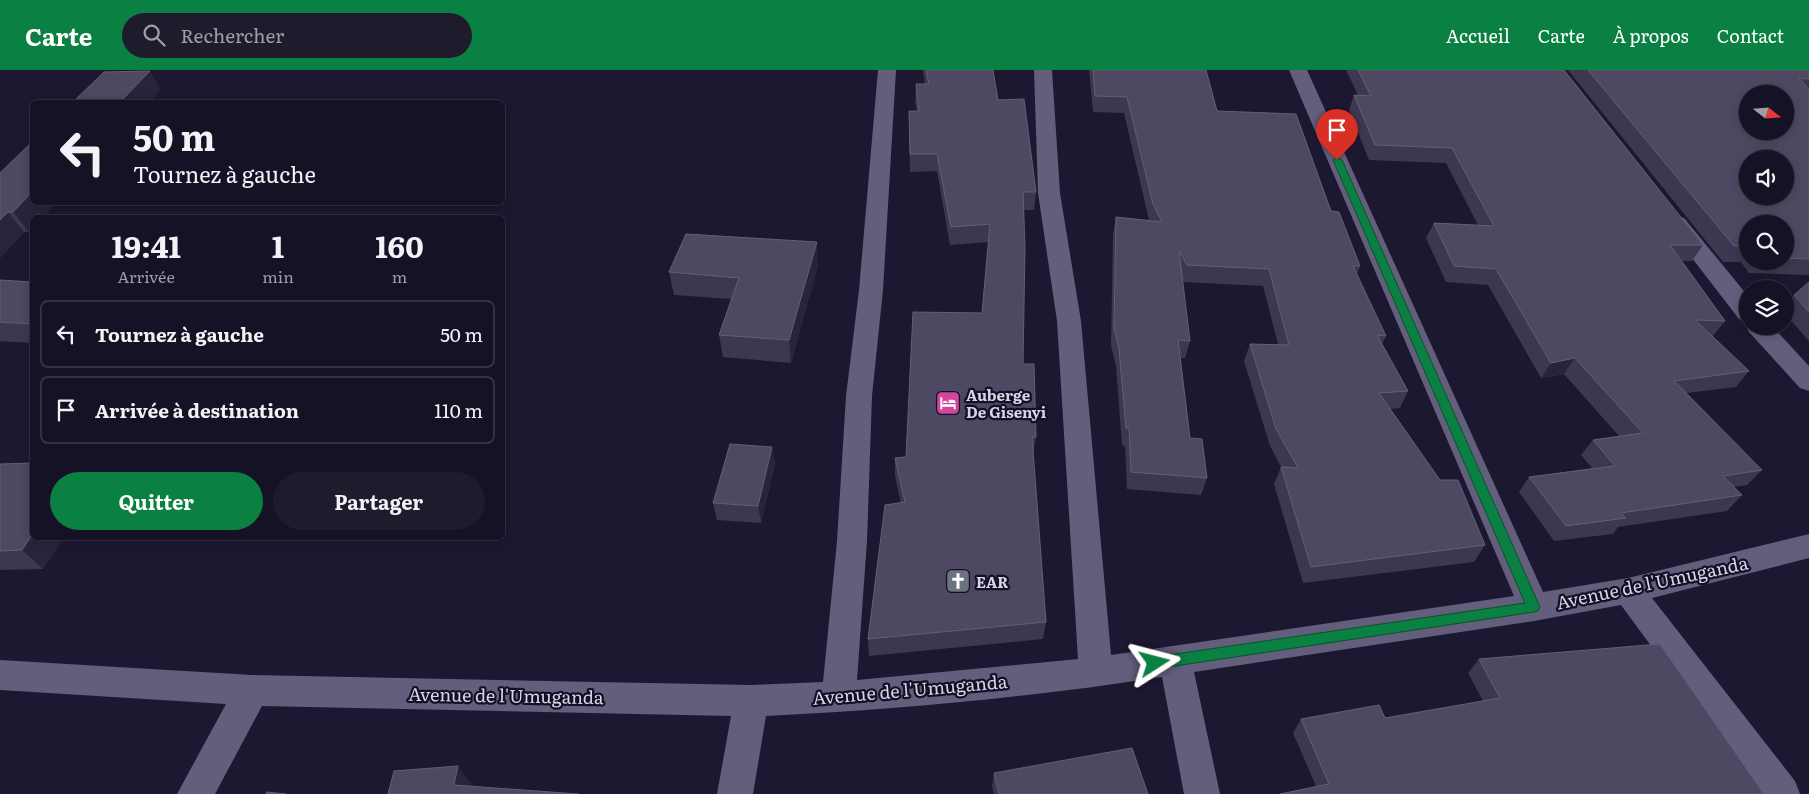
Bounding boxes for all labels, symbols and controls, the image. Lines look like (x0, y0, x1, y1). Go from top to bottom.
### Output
search box (122, 13, 472, 58)
text: Carte (25, 18, 92, 53)
icon: search (140, 21, 168, 49)
text: Rechercher (180, 21, 284, 49)
text: Accueil (1446, 22, 1510, 49)
text: Carte (1538, 22, 1585, 49)
text: À propos (1613, 22, 1689, 49)
text: Contact (1717, 22, 1784, 49)
north arrow (1739, 85, 1794, 140)
map controls (1739, 85, 1794, 335)
pin (1316, 109, 1358, 160)
text: 50 m (133, 110, 216, 162)
icon: arrive (1323, 116, 1351, 144)
icon: left (50, 120, 115, 185)
button: sound (1739, 150, 1794, 205)
text: Tournez à gauche (133, 157, 316, 190)
button: search (1739, 215, 1794, 270)
text: 19:41 (111, 223, 181, 267)
text: 1 (272, 223, 284, 267)
text: 160 (375, 223, 424, 267)
text: Arrivée (118, 264, 175, 288)
text: min (262, 264, 294, 288)
text: m (392, 264, 407, 288)
button: layers (1739, 280, 1794, 335)
icon: left (52, 320, 80, 348)
text: Tournez à gauche (95, 320, 264, 348)
text: 50 m (440, 320, 483, 348)
place label: Auberge De Gisenyi (966, 383, 1047, 423)
hotel icon: Auberge De Gisenyi (935, 390, 961, 416)
icon: arrive (52, 396, 80, 424)
text: Arrivée à destination (95, 396, 299, 424)
text: 110 m (434, 396, 483, 424)
button: Quitter (50, 472, 263, 530)
button: Partager (273, 472, 485, 530)
street label: Avenue de l'Umuganda (1554, 548, 1751, 616)
church icon: EAR (945, 568, 971, 594)
place label: EAR (976, 570, 1009, 593)
position arrow (1128, 636, 1180, 688)
street label: Avenue de l'Umuganda (811, 667, 1009, 711)
street label: Avenue de l'Umuganda (408, 680, 604, 710)

